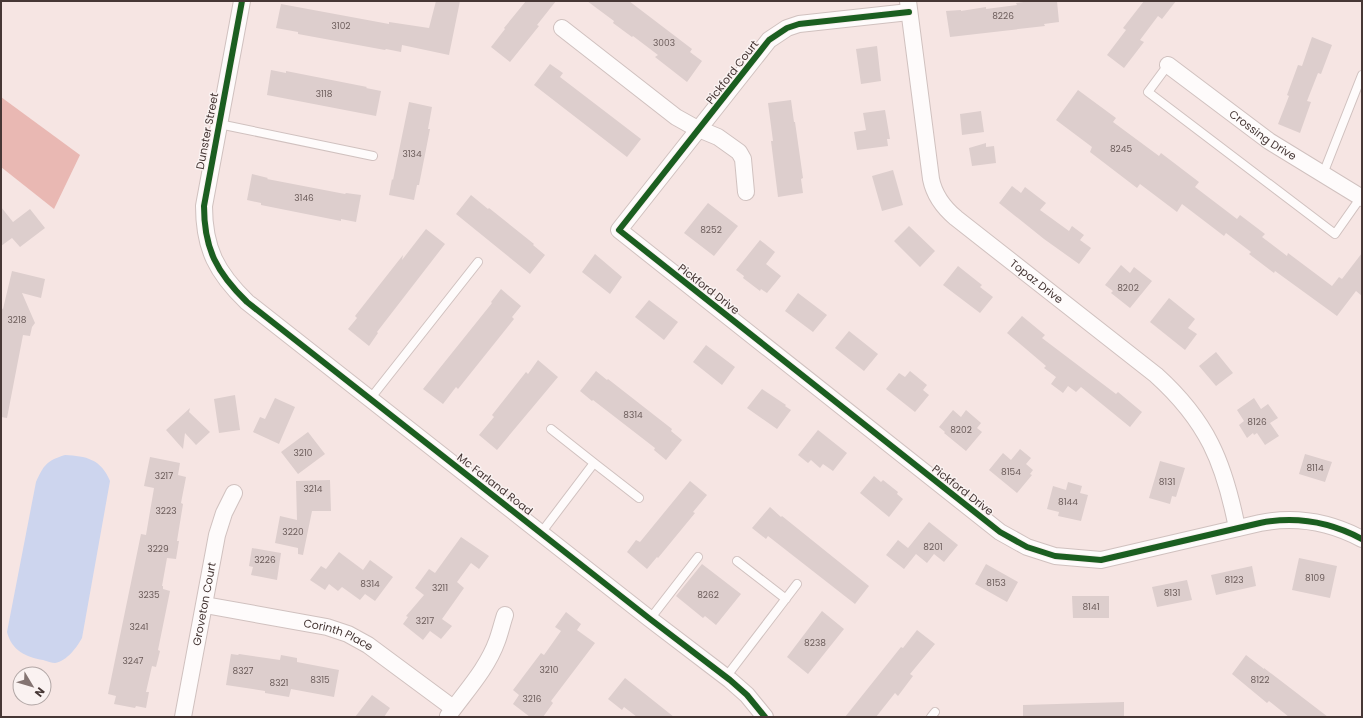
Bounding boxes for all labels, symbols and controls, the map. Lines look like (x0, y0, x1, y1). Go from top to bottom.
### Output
house number: 8226 (992, 10, 1014, 22)
house number: 3102 (331, 20, 351, 32)
house number: 3003 (653, 37, 675, 49)
street label: Pickford Court (702, 37, 762, 107)
house number: 3118 (316, 88, 333, 100)
street label: Dunster Street (192, 91, 222, 171)
street label: Crossing Drive (1226, 106, 1300, 164)
house number: 8245 (1110, 143, 1132, 155)
house number: 3134 (402, 148, 422, 160)
house number: 3146 (294, 192, 314, 204)
house number: 8252 (700, 224, 722, 236)
street label: Topaz Drive (1007, 255, 1067, 307)
street label: Pickford Drive (675, 260, 743, 318)
house number: 8202 (1117, 282, 1139, 294)
house number: 3218 (7, 314, 27, 326)
house number: 8314 (623, 409, 643, 421)
house number: 8126 (1247, 416, 1267, 428)
house number: 8202 (950, 424, 972, 436)
house number: 3210 (293, 447, 313, 459)
street label: Mc Farland Road (454, 449, 536, 519)
street label: Pickford Drive (929, 461, 997, 519)
house number: 8114 (1306, 462, 1324, 474)
house number: 8154 (1001, 466, 1021, 478)
house number: 3217 (155, 470, 173, 482)
house number: 8131 (1159, 476, 1175, 488)
house number: 3214 (303, 483, 323, 495)
house number: 8144 (1058, 496, 1078, 508)
house number: 3223 (156, 505, 176, 517)
house number: 3220 (282, 526, 304, 538)
house number: 8201 (923, 541, 943, 553)
house number: 3229 (147, 543, 169, 555)
house number: 3226 (254, 554, 276, 566)
street label: Groveton Court (188, 561, 220, 647)
house number: 8109 (1305, 572, 1325, 584)
house number: 8123 (1224, 574, 1244, 586)
house number: 8153 (986, 577, 1006, 589)
house number: 8314 (360, 578, 380, 590)
house number: 3211 (432, 582, 448, 594)
house number: 8131 (1164, 587, 1180, 599)
house number: 3235 (138, 589, 160, 601)
house number: 8262 (697, 589, 719, 601)
house number: 8141 (1082, 601, 1100, 613)
street label: Corinth Place (302, 615, 377, 654)
house number: 3217 (416, 615, 434, 627)
house number: 3241 (129, 621, 149, 633)
house number: 8238 (804, 637, 826, 649)
house number: 3247 (122, 655, 144, 667)
house number: 3210 (539, 664, 559, 676)
house number: 8327 (232, 665, 254, 677)
north arrow (12, 666, 52, 706)
house number: 8315 (310, 674, 330, 686)
house number: 8122 (1251, 674, 1269, 686)
house number: 8321 (269, 677, 289, 689)
text: N (31, 684, 49, 700)
house number: 3216 (522, 693, 542, 705)

